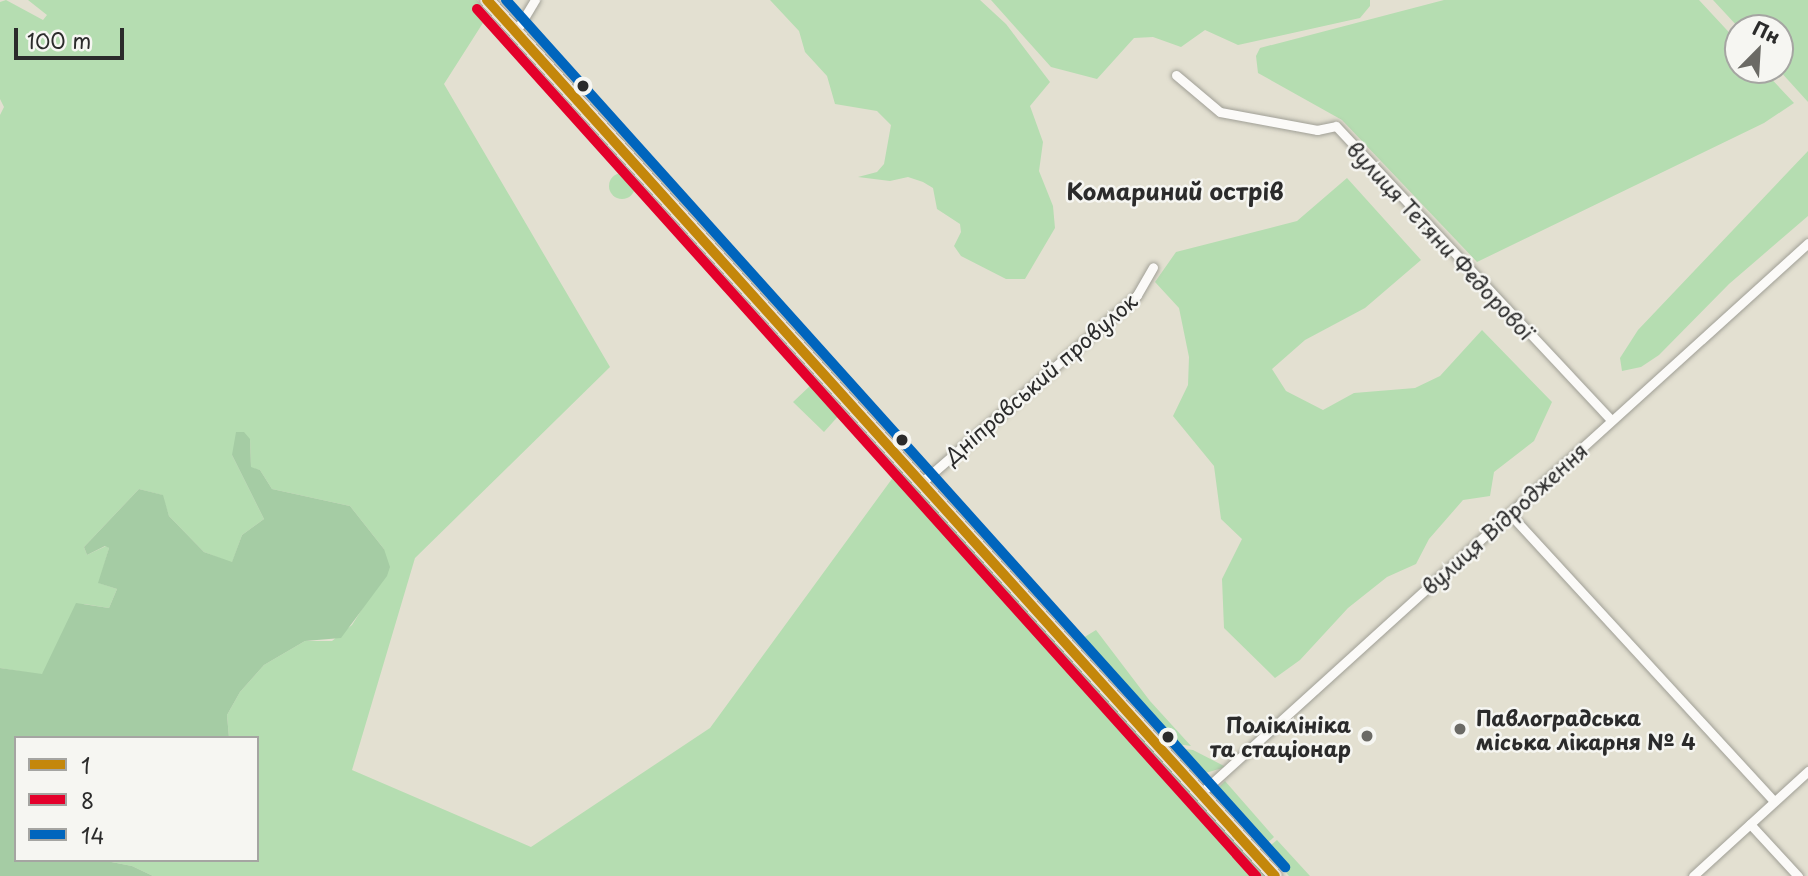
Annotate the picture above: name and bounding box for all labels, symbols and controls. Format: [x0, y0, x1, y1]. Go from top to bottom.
text: Пн [1748, 13, 1785, 50]
scale bar [18, 14, 128, 58]
north arrow [1724, 14, 1794, 84]
text: 100 m [27, 24, 91, 56]
unlabelled marker [576, 79, 590, 93]
street label: вулиця Тетяни Федорової [1342, 135, 1540, 345]
district label: Комариний острів [1066, 177, 1284, 205]
street label: Дніпровський провулок [939, 288, 1141, 468]
unlabelled marker [895, 433, 909, 447]
street label: вулиця Відродження [1416, 437, 1592, 599]
place label: Павлоградська міська лікарня № 4 [1476, 704, 1696, 754]
place label: Поліклініка та стаціонар [1210, 711, 1351, 761]
marker: Павлоградська міська лікарня № 4 [1450, 719, 1470, 739]
marker: Поліклініка та стаціонар [1357, 726, 1377, 746]
unlabelled marker [1161, 730, 1175, 744]
legend [14, 736, 259, 862]
text: 1 [81, 749, 90, 781]
text: 8 [81, 784, 94, 816]
text: 14 [81, 819, 104, 851]

